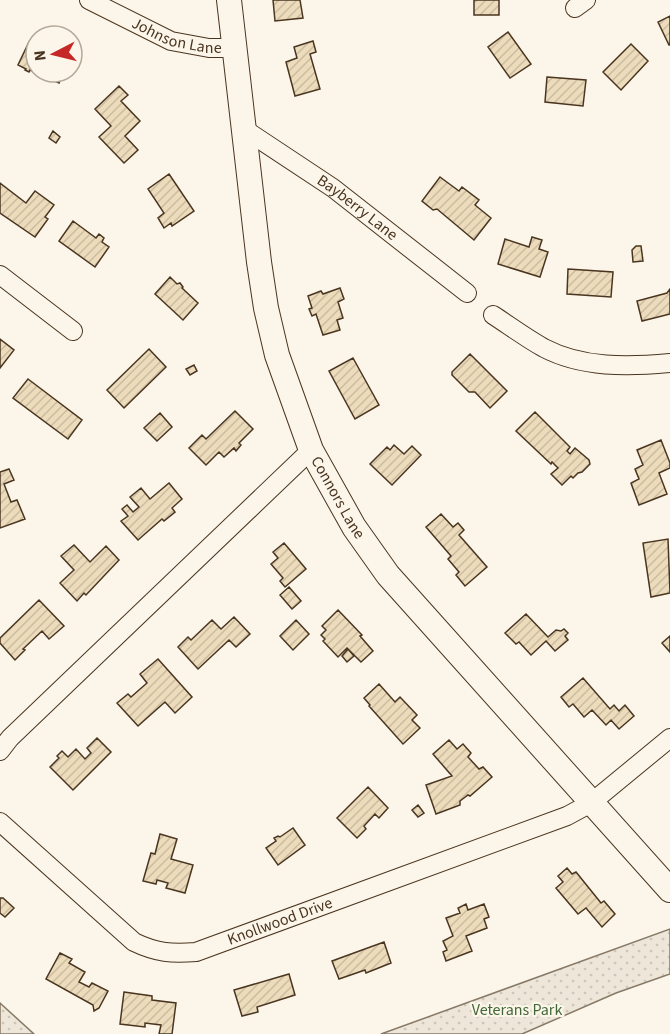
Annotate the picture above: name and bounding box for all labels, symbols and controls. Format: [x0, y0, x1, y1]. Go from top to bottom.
street label: Johnson Lane [128, 12, 222, 59]
north arrow [24, 24, 84, 84]
text: N [29, 49, 52, 62]
street label: Bayberry Lane [313, 169, 402, 246]
street label: Connors Lane [306, 452, 370, 544]
street label: Knollwood Drive [224, 892, 336, 951]
park label: Veterans Park [472, 999, 562, 1021]

